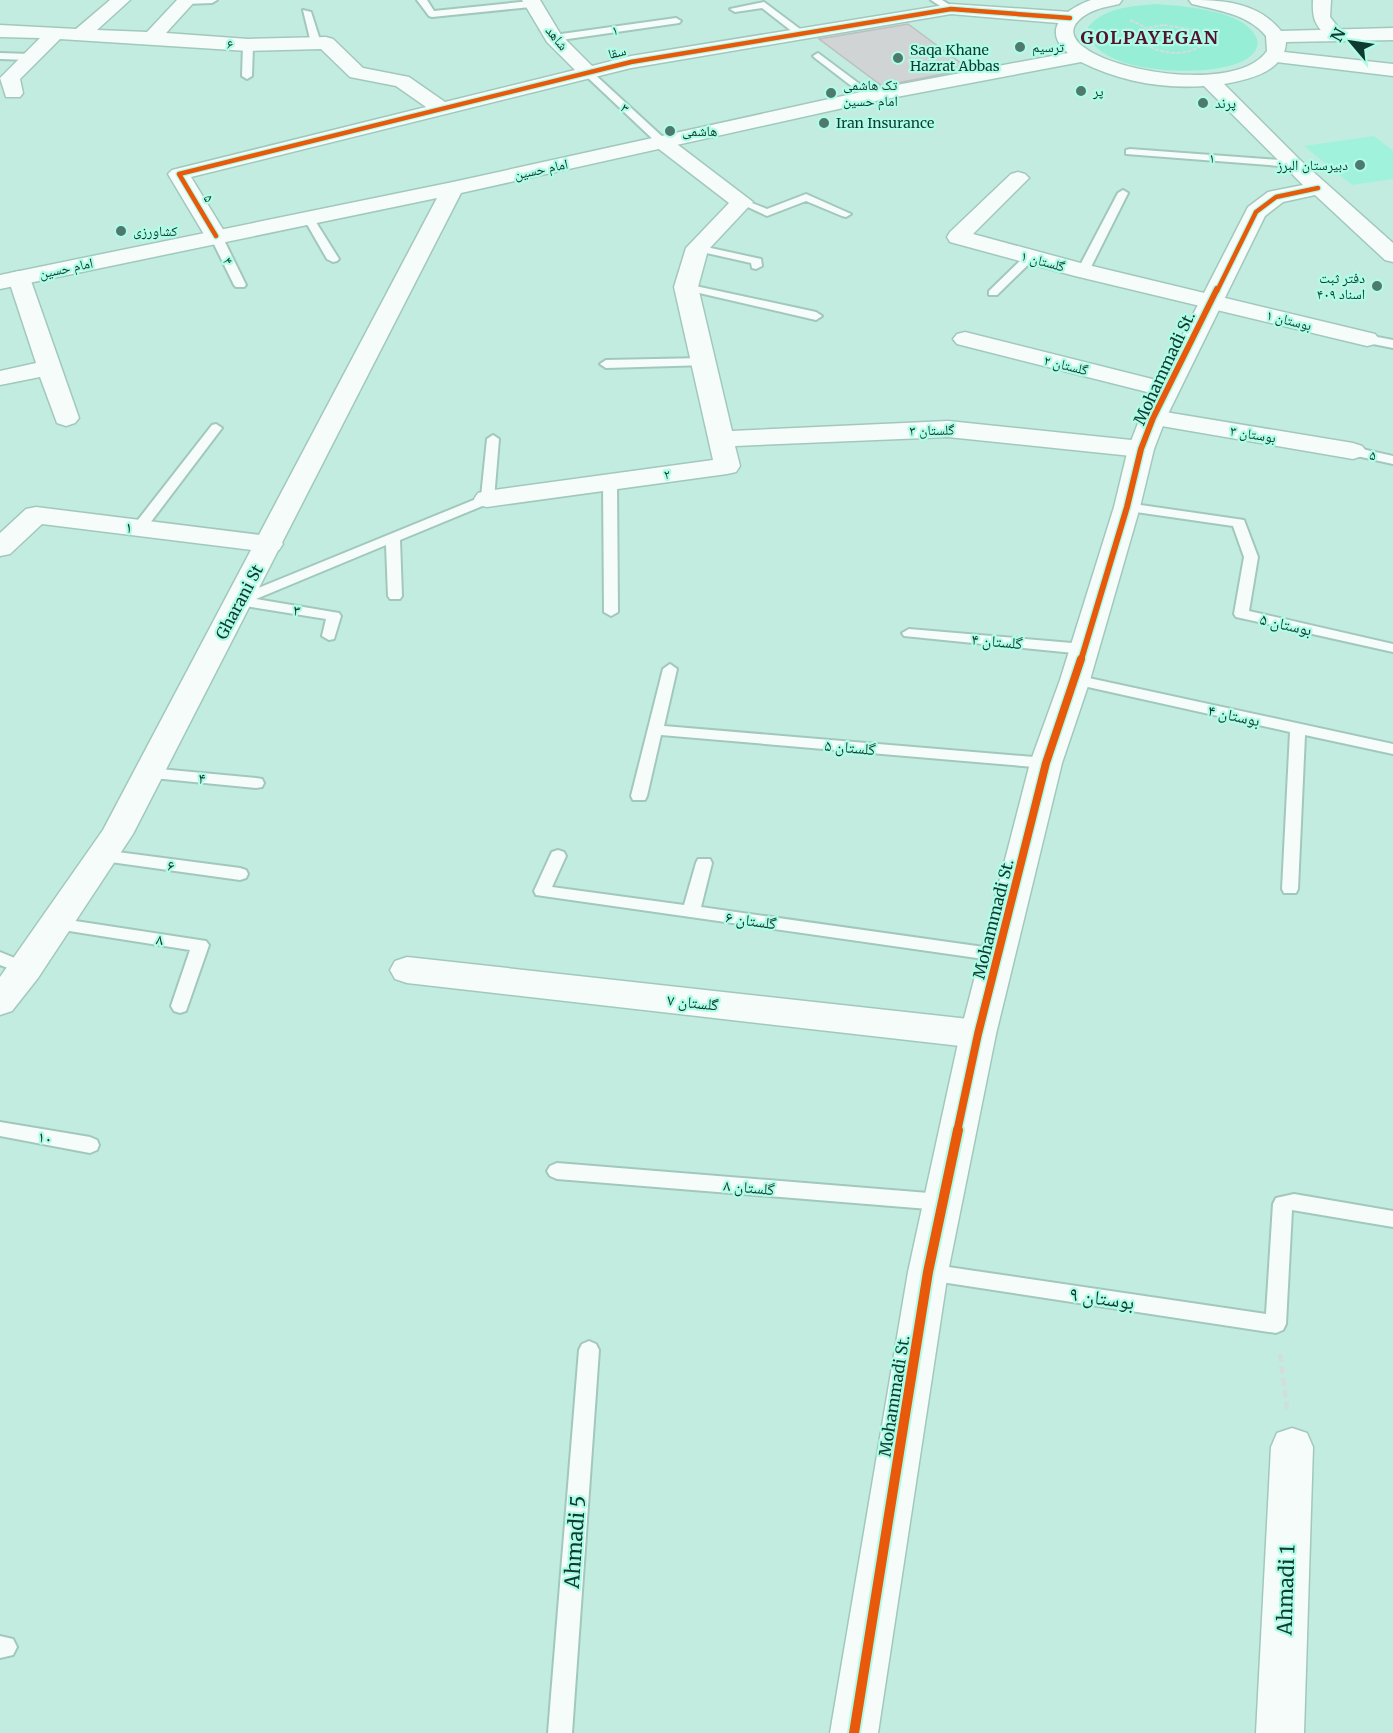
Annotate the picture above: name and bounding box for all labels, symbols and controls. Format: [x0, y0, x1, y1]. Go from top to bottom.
north arrow [1321, 12, 1381, 72]
street label: ۱ [611, 21, 619, 39]
street label: شاهد [542, 22, 572, 54]
text: N [1326, 24, 1350, 45]
district label: GOLPAYEGAN [1080, 26, 1220, 49]
street label: ۶ [226, 35, 234, 53]
place label: ترسیم [1032, 38, 1064, 57]
marker: ترسیم [1013, 40, 1027, 54]
street label: سقا [606, 41, 628, 63]
place label: Saqa Khane Hazrat Abbas [910, 41, 1000, 75]
marker: Saqa Khane Hazrat Abbas [891, 51, 905, 65]
place label: تک هاشمی امام حسین [843, 76, 898, 111]
place label: پر [1092, 82, 1104, 100]
marker: پر [1074, 84, 1088, 98]
marker: تک هاشمی امام حسین [824, 86, 838, 100]
place label: پرند [1215, 94, 1236, 112]
marker: پرند [1196, 96, 1210, 110]
street label: ۳ [617, 99, 633, 117]
place label: Iran Insurance [836, 114, 934, 132]
marker: Iran Insurance [817, 116, 831, 130]
place label: هاشمی [682, 122, 717, 140]
marker: هاشمی [663, 124, 677, 138]
street label: ۱ [1208, 149, 1216, 167]
street label: امام حسین [512, 154, 570, 184]
place label: دبیرستان البرز [1276, 156, 1348, 174]
marker: دبیرستان البرز [1353, 158, 1367, 172]
street label: ۵ [200, 191, 218, 205]
place label: کشاورزی [133, 222, 178, 240]
marker: کشاورزی [114, 224, 128, 238]
street label: گلستان ۱ [1019, 246, 1067, 276]
street label: امام حسین [37, 253, 95, 283]
street label: ۴ [219, 254, 237, 268]
place label: دفتر ثبت اسناد ۴۰۹ [1317, 269, 1365, 303]
marker: دفتر ثبت اسناد ۴۰۹ [1370, 279, 1384, 293]
street label: بوستان ۱ [1264, 306, 1314, 334]
street label: Mohammadi St. [1129, 308, 1199, 428]
street label: گلستان ۲ [1042, 351, 1090, 379]
street label: گلستان ۳ [909, 421, 955, 439]
street label: بوستان ۳ [1229, 422, 1277, 447]
street label: ۵ [1368, 446, 1378, 464]
street label: ۲ [663, 465, 671, 483]
street label: ۱ [124, 517, 134, 537]
street label: Gharani St [211, 561, 267, 643]
street label: ۳ [292, 600, 302, 620]
street label: بوستان ۵ [1258, 608, 1314, 641]
street label: گلستان ۴ [970, 629, 1024, 654]
street label: بوستان ۴ [1206, 700, 1262, 731]
street label: گلستان ۵ [823, 735, 877, 760]
street label: ۴ [197, 768, 207, 788]
street label: ۶ [166, 855, 176, 875]
street label: Mohammadi St. [968, 857, 1018, 981]
street label: گلستان ۶ [724, 907, 778, 935]
street label: ۸ [155, 929, 165, 949]
street label: گلستان ۷ [666, 989, 720, 1016]
street label: ۱۰ [36, 1126, 54, 1148]
street label: گلستان ۸ [722, 1175, 776, 1200]
street label: بوستان ۹ [1068, 1281, 1136, 1314]
street label: Mohammadi St. [875, 1334, 913, 1458]
street label: Ahmadi 5 [559, 1495, 590, 1590]
street label: Ahmadi 1 [1271, 1544, 1300, 1637]

